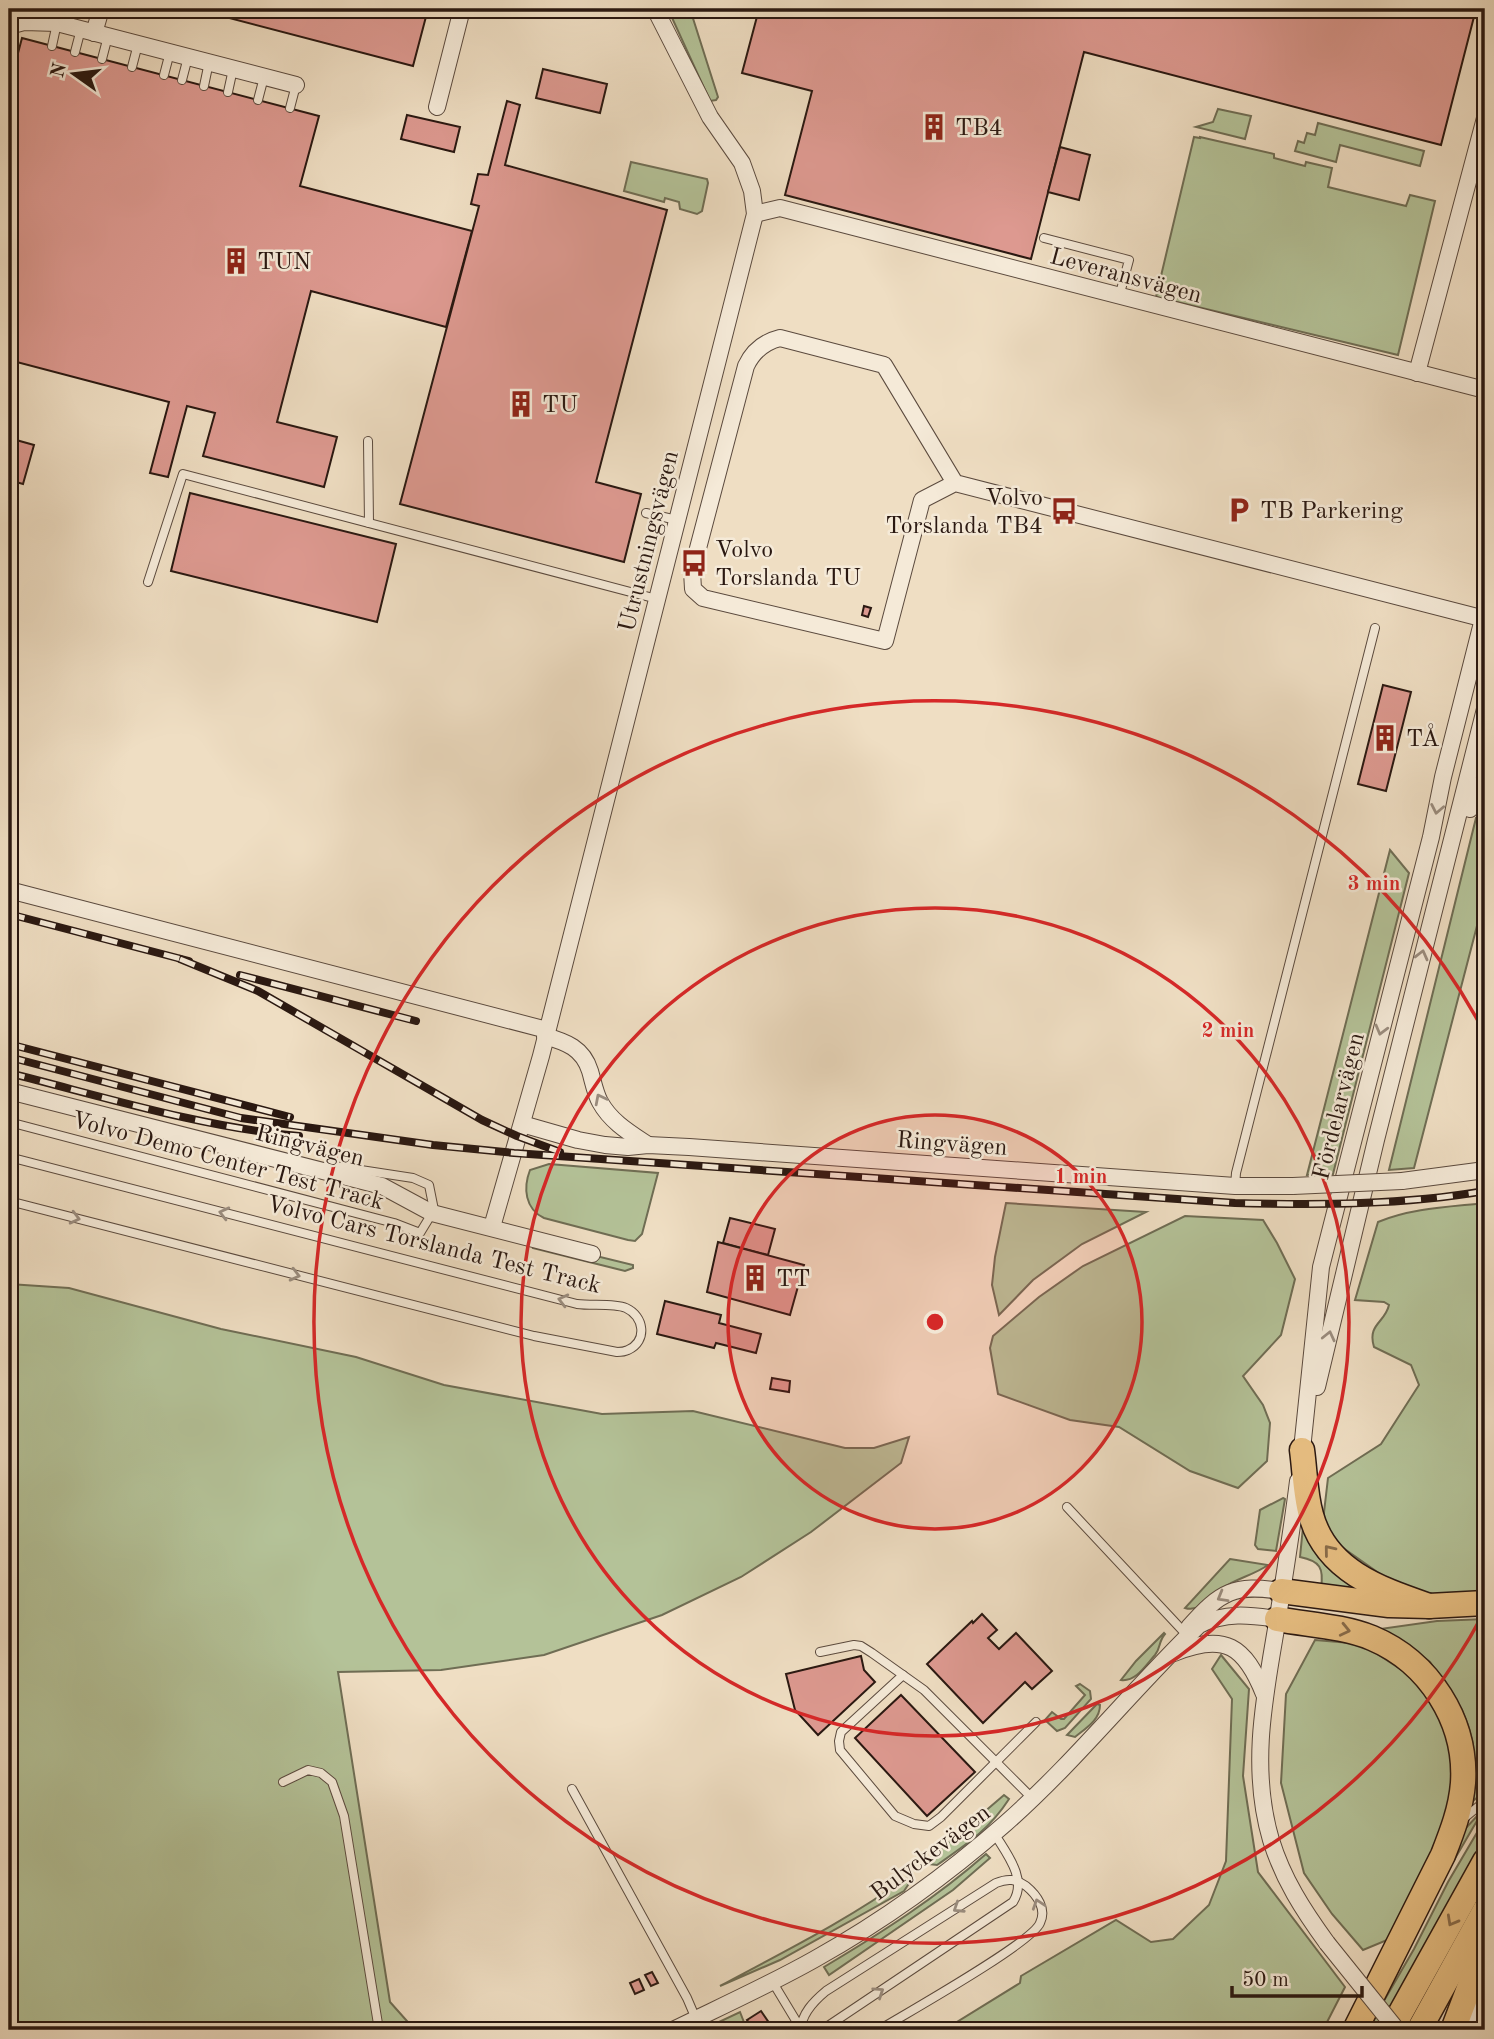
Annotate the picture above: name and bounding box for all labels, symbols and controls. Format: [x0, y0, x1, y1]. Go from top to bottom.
north arrow [38, 38, 108, 108]
text: N [49, 61, 71, 80]
building icon: TB4 [919, 112, 949, 142]
place label: TB4 [955, 117, 1003, 141]
street label: Leveransvägen [1047, 245, 1204, 309]
building icon: TUN [221, 246, 251, 276]
place label: TUN [257, 251, 311, 275]
building icon: TU [506, 389, 536, 419]
place label: TU [542, 394, 578, 418]
street label: Utrustningsvägen [616, 448, 684, 635]
place label: Volvo Torslanda TB4 [885, 487, 1043, 539]
parking icon: TB Parkering [1224, 495, 1254, 525]
bus stop icon: Volvo Torslanda TB4 [1049, 496, 1079, 526]
place label: TB Parkering [1260, 500, 1403, 524]
place label: Volvo Torslanda TU [715, 539, 861, 591]
bus stop icon: Volvo Torslanda TU [679, 548, 709, 578]
building icon: TÅ [1370, 723, 1400, 753]
place label: TÅ [1406, 723, 1440, 752]
one-way arrow [1430, 803, 1445, 815]
text: 3 min [1348, 874, 1400, 895]
one-way arrow [1414, 949, 1428, 961]
text: 2 min [1202, 1021, 1254, 1042]
one-way arrow [1375, 1023, 1389, 1035]
street label: Fördelarvägen [1310, 1030, 1370, 1183]
one-way arrow [595, 1094, 609, 1106]
street label: Volvo Demo Center Test Track [69, 1109, 386, 1215]
street label: Ringvägen [253, 1122, 366, 1172]
street label: Ringvägen [896, 1129, 1008, 1161]
text: 1 min [1055, 1167, 1107, 1188]
street label: Volvo Cars Torslanda Test Track [264, 1193, 603, 1299]
one-way arrow [218, 1207, 230, 1221]
one-way arrow [69, 1210, 81, 1224]
building icon: TT [740, 1263, 770, 1293]
one-way arrow [289, 1267, 301, 1281]
place label: TT [776, 1268, 810, 1292]
one-way arrow [557, 1294, 569, 1308]
centre of rings [923, 1310, 947, 1334]
one-way arrow [1321, 1330, 1335, 1342]
one-way arrow [1324, 1545, 1337, 1557]
one-way arrow [1216, 1589, 1229, 1602]
one-way arrow [1339, 1622, 1351, 1636]
street label: Bulyckevägen [867, 1801, 996, 1906]
one-way arrow [1032, 1898, 1046, 1911]
one-way arrow [953, 1900, 966, 1913]
one-way arrow [1447, 1913, 1460, 1926]
scale bar [1232, 1955, 1361, 1999]
text: 50 m [1242, 1970, 1289, 1991]
one-way arrow [871, 1987, 884, 2000]

